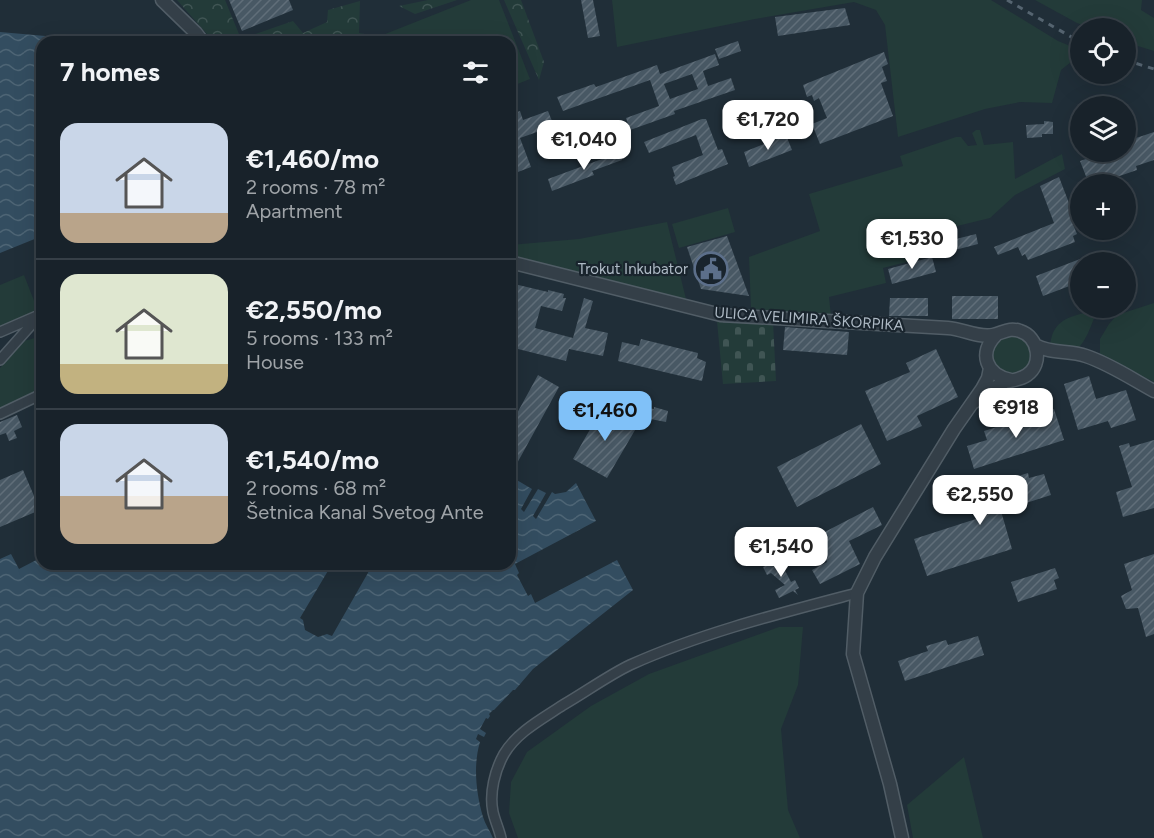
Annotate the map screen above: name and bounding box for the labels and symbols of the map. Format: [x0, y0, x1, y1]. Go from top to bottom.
pin: €1,720 [719, 100, 817, 151]
pin: €1,040 [535, 120, 633, 171]
pin: €1,530 [863, 219, 961, 270]
public building icon: Trokut Inkubator [693, 251, 729, 287]
place label: Trokut Inkubator [578, 260, 688, 278]
street label: ULICA VELIMIRA ŠKORPIKA [714, 303, 904, 335]
pin: €918 [980, 388, 1052, 439]
pin: €1,460 [556, 391, 654, 442]
pin: €2,550 [931, 475, 1029, 526]
pin: €1,540 [732, 527, 830, 578]

